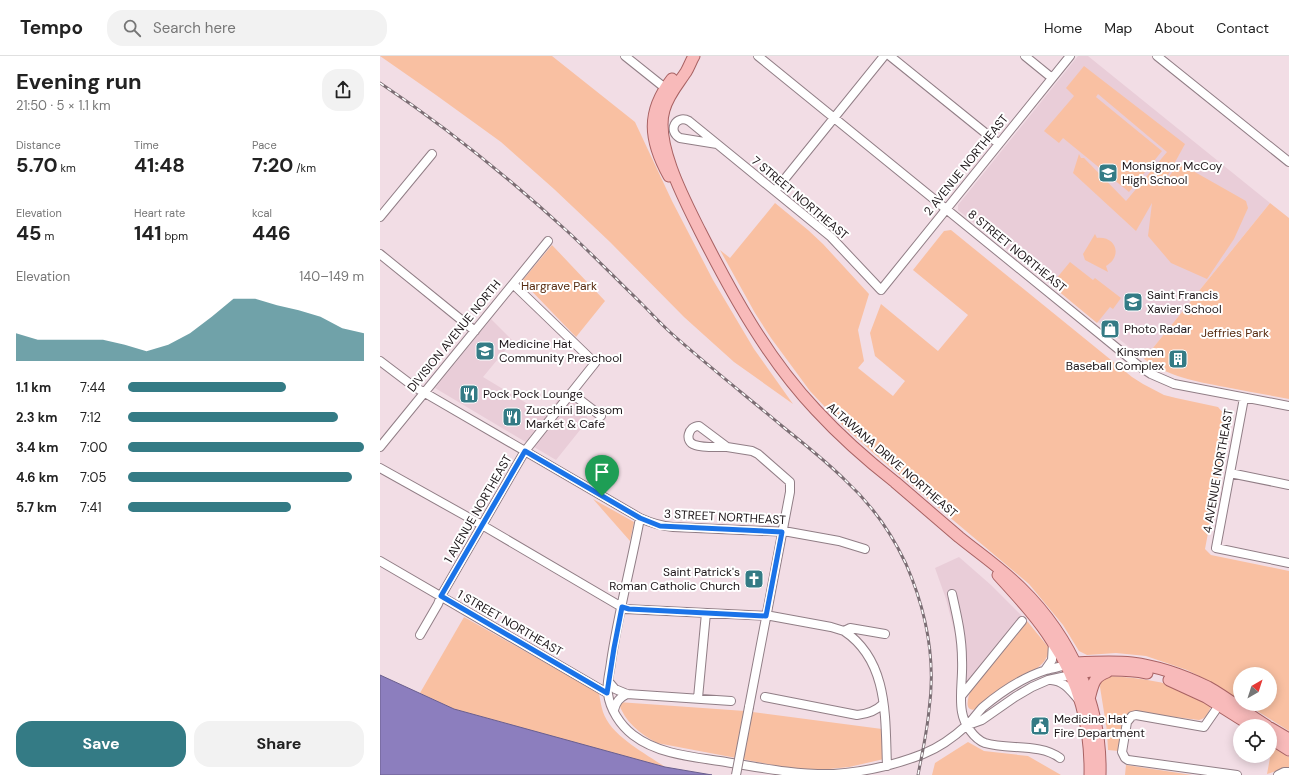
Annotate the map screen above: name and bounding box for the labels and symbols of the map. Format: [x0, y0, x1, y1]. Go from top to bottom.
street label: 2 AVENUE NORTHEAST [920, 111, 1012, 219]
street label: 7 STREET NORTHEAST [748, 153, 852, 243]
place label: Monsignor McCoy High School [1122, 158, 1223, 188]
school or university icon: Monsignor McCoy High School [1097, 162, 1119, 184]
street label: 8 STREET NORTHEAST [964, 206, 1070, 296]
street label: DIVISION AVENUE NORTH [404, 277, 504, 395]
park label: Hargrave Park [521, 278, 597, 294]
place label: Saint Francis Xavier School [1147, 287, 1222, 317]
school or university icon: Saint Francis Xavier School [1122, 291, 1144, 313]
shop icon: Photo Radar [1099, 318, 1121, 340]
place label: Photo Radar [1124, 321, 1192, 337]
park label: Jeffries Park [1201, 325, 1269, 341]
place label: Medicine Hat Community Preschool [499, 336, 622, 366]
school or university icon: Medicine Hat Community Preschool [474, 340, 496, 362]
place label: Kinsmen Baseball Complex [1066, 344, 1164, 374]
building icon: Kinsmen Baseball Complex [1167, 348, 1189, 370]
restaurant icon: Pock Pock Lounge [458, 383, 480, 405]
place label: Pock Pock Lounge [483, 386, 583, 402]
street label: ALTAWANA DRIVE NORTHEAST [823, 399, 961, 521]
place label: Zucchini Blossom Market & Cafe [526, 402, 623, 432]
restaurant icon: Zucchini Blossom Market & Cafe [501, 406, 523, 428]
street label: 4 AVENUE NORTHEAST [1199, 407, 1237, 534]
street label: 1 AVENUE NORTHEAST [440, 452, 516, 566]
pin [585, 455, 619, 496]
street label: 3 STREET NORTHEAST [664, 506, 787, 528]
place label: Saint Patrick's Roman Catholic Church [609, 564, 740, 594]
church icon: Saint Patrick's Roman Catholic Church [743, 568, 765, 590]
street label: 1 STREET NORTHEAST [455, 586, 566, 660]
north arrow [1233, 667, 1277, 711]
place label: Medicine Hat Fire Department [1054, 711, 1145, 741]
public building icon: Medicine Hat Fire Department [1029, 715, 1051, 737]

